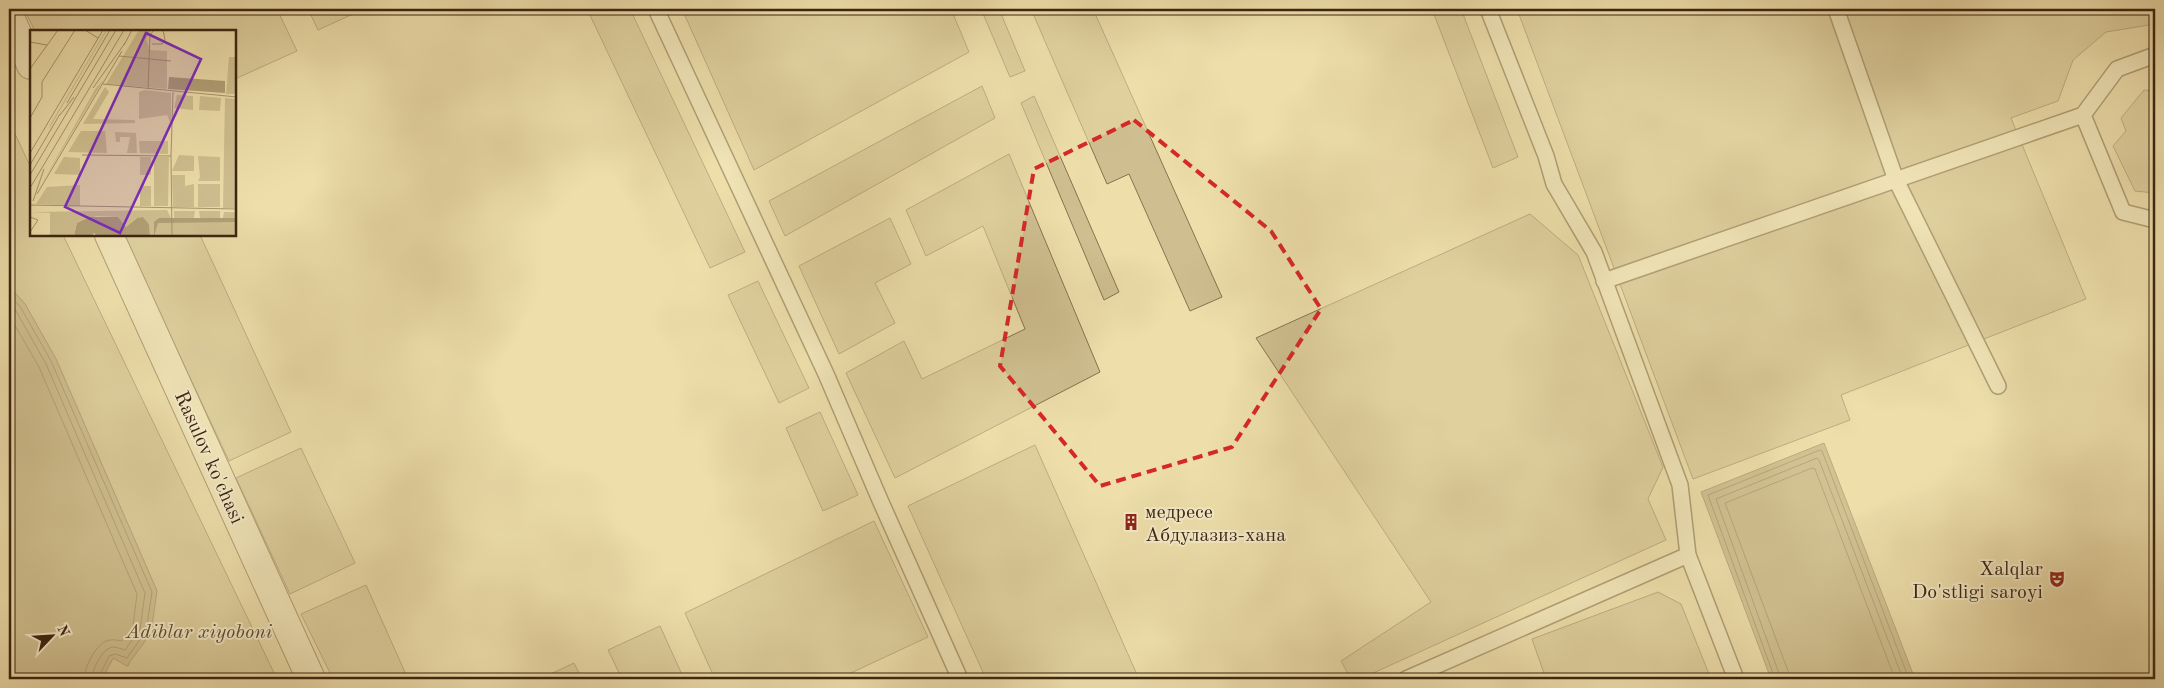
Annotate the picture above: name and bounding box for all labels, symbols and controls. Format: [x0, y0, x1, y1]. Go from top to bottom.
inset map [30, 30, 236, 236]
street label: Rasulov ko'chasi [170, 388, 246, 527]
place label: медресе Абдулазиз-хана [1145, 503, 1286, 546]
building icon: медресе Абдулазиз-хана [1121, 512, 1141, 532]
place label: Xalqlar Do'stligi saroyi [1912, 560, 2043, 603]
theatre icon: Xalqlar Do'stligi saroyi [2047, 569, 2067, 589]
north arrow [28, 610, 78, 660]
text: N [54, 623, 72, 639]
park label: Adiblar xiyoboni [125, 623, 273, 643]

